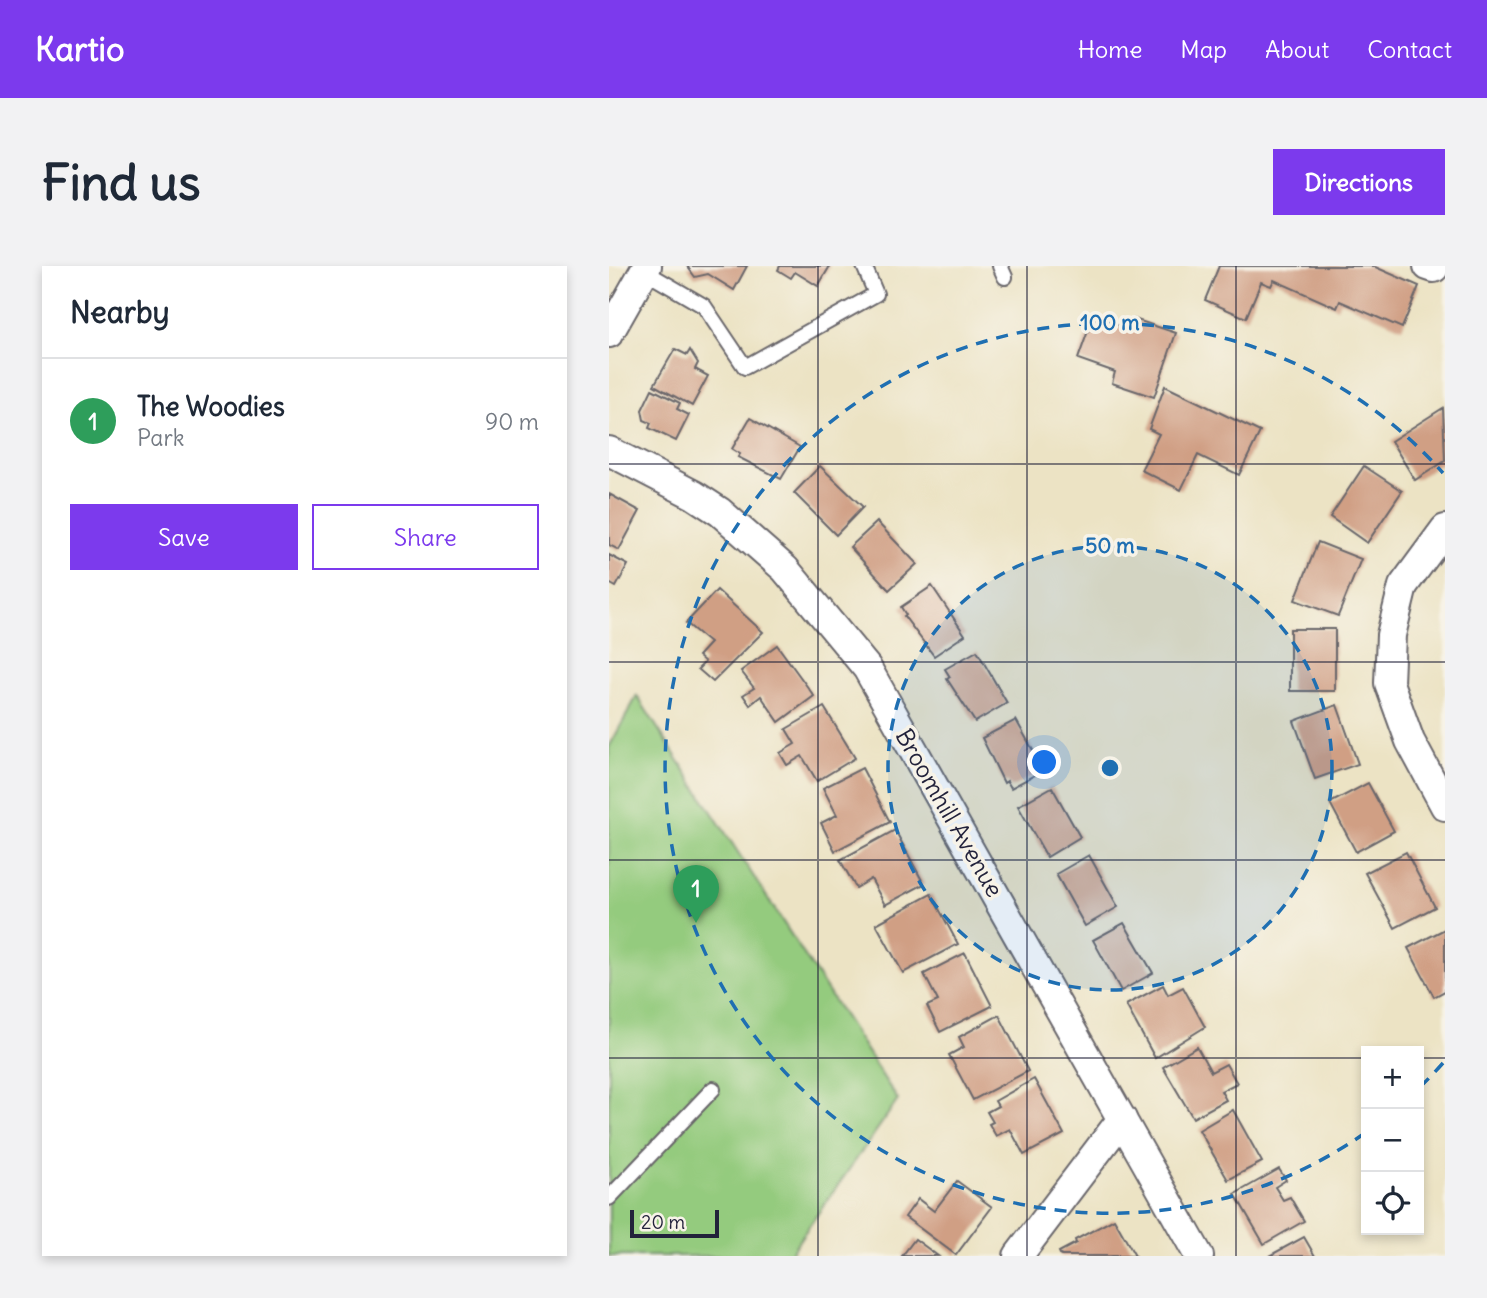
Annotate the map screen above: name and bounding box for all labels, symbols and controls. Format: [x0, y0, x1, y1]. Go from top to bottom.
text: Kartio [35, 28, 125, 70]
text: Home [1078, 34, 1142, 64]
text: Map [1180, 34, 1227, 64]
text: About [1265, 34, 1329, 64]
text: Contact [1367, 34, 1452, 64]
button: Directions [1273, 149, 1445, 215]
text: Find us [42, 152, 200, 213]
text: Nearby [70, 293, 170, 331]
text: 100 m [1080, 309, 1140, 336]
text: The Woodies [137, 390, 285, 423]
text: 1 [88, 407, 98, 436]
text: 90 m [485, 407, 539, 436]
text: Park [137, 423, 185, 452]
button: Save [70, 504, 298, 570]
button: Share [312, 504, 539, 570]
text: 50 m [1085, 532, 1135, 559]
street label: Broomhill Avenue [890, 723, 1010, 902]
your location [1027, 745, 1061, 779]
centre of rings [1098, 756, 1122, 780]
pin: 1 [673, 865, 719, 923]
map controls [1361, 1046, 1424, 1235]
button: + [1361, 1046, 1424, 1109]
button: − [1361, 1109, 1424, 1172]
button: locate [1361, 1172, 1424, 1235]
scale bar [630, 1207, 719, 1239]
text: 20 m [641, 1210, 685, 1234]

